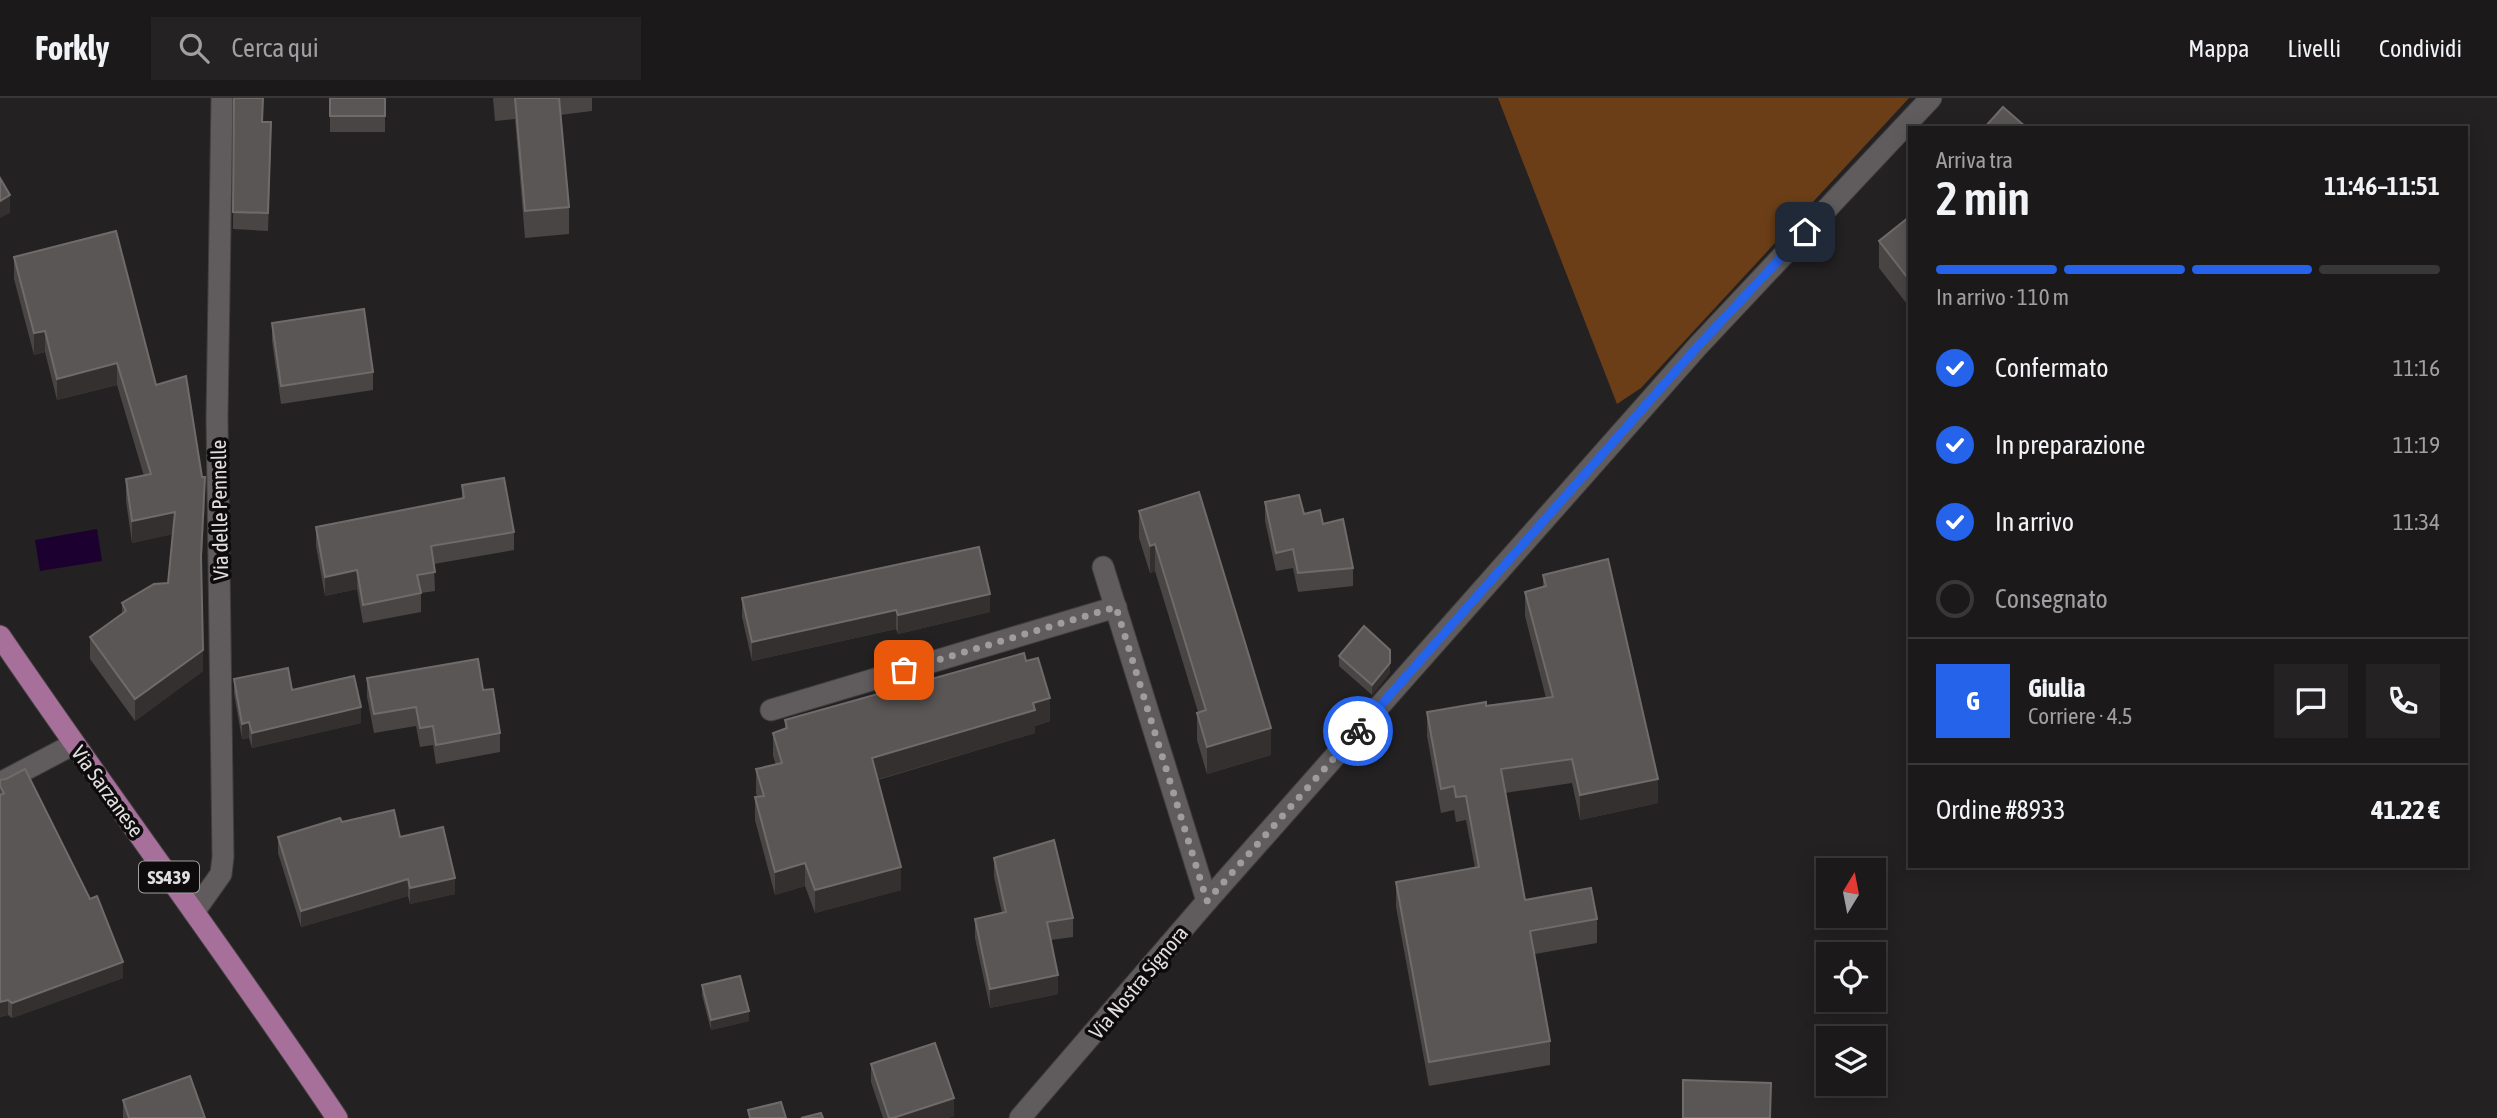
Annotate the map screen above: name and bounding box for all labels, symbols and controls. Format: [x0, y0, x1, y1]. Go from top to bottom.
search box [151, 17, 641, 80]
text: Forkly [35, 29, 109, 67]
icon: search [175, 29, 213, 67]
text: Cerca qui [231, 33, 319, 63]
text: Mappa [2188, 35, 2249, 62]
text: Livelli [2287, 35, 2341, 62]
text: Condividi [2379, 35, 2462, 62]
text: Arriva tra [1936, 147, 2013, 173]
text: 11:46–11:51 [2324, 171, 2440, 201]
text: 2 min [1936, 172, 2030, 225]
pin [1775, 202, 1835, 262]
icon: home [1786, 213, 1824, 251]
text: In arrivo · 110 m [1936, 284, 2069, 310]
icon: check [1936, 349, 1974, 387]
text: Confermato [1995, 353, 2108, 383]
text: 11:16 [2393, 355, 2440, 381]
icon: check [1936, 426, 1974, 464]
text: In preparazione [1995, 430, 2145, 460]
text: 11:19 [2393, 432, 2440, 458]
street label: Via delle Pennelle [206, 440, 232, 580]
icon: check [1936, 503, 1974, 541]
text: In arrivo [1995, 507, 2074, 537]
text: 11:34 [2393, 509, 2440, 535]
text: Consegnato [1995, 584, 2108, 614]
pin [874, 640, 934, 700]
icon: bag [885, 651, 923, 689]
button: chat [2274, 664, 2348, 738]
button: phone [2366, 664, 2440, 738]
text: Giulia [2028, 673, 2085, 703]
text: G [1966, 686, 1980, 716]
courier [1323, 696, 1393, 766]
text: Corriere · 4.5 [2028, 703, 2133, 729]
icon: bike [1339, 712, 1377, 750]
street label: Via Sarzanese [67, 741, 149, 841]
text: Ordine #8933 [1936, 795, 2065, 825]
text: 41.22 € [2371, 795, 2440, 825]
north arrow [1816, 858, 1886, 928]
map controls [1816, 858, 1886, 1096]
road number: SS439 [139, 862, 199, 892]
street label: Via Nostra Signora [1084, 921, 1192, 1043]
button: locate [1816, 942, 1886, 1012]
button: layers [1816, 1026, 1886, 1096]

